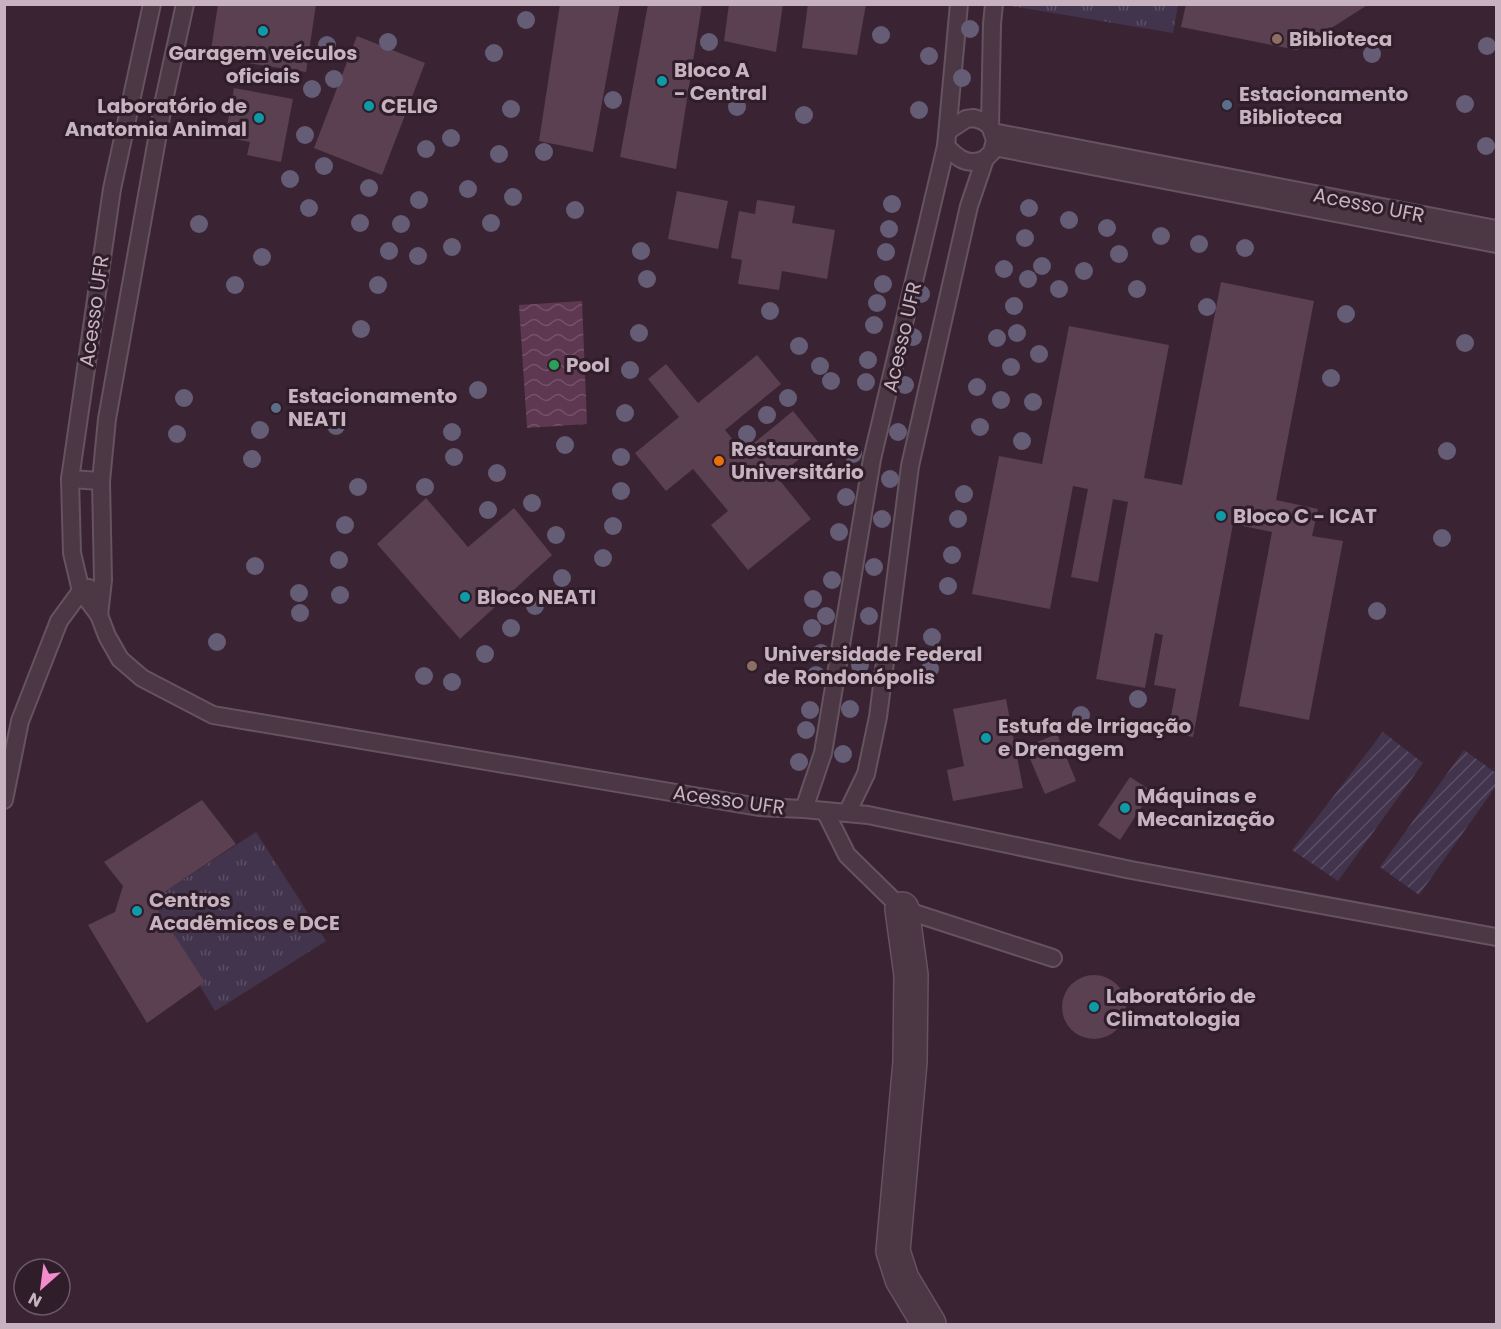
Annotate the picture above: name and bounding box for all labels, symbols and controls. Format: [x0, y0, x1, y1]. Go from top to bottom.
marker: Garagem veículos oficiais [256, 24, 270, 38]
place label: Biblioteca [1289, 25, 1392, 53]
marker: Biblioteca [1270, 32, 1284, 46]
place label: Garagem veículos oficiais [169, 39, 357, 90]
place label: Bloco A - Central [674, 56, 767, 107]
marker: Bloco A - Central [655, 74, 669, 88]
place label: Estacionamento Biblioteca [1239, 80, 1409, 131]
place label: Laboratório de Anatomia Animal [65, 92, 247, 143]
place label: CELIG [381, 92, 438, 120]
marker: Estacionamento Biblioteca [1220, 98, 1234, 112]
marker: CELIG [362, 99, 376, 113]
marker: Laboratório de Anatomia Animal [252, 111, 266, 125]
street label: Acesso UFR [1311, 180, 1427, 230]
street label: Acesso UFR [72, 253, 116, 369]
street label: Acesso UFR [876, 279, 928, 395]
place label: Pool [566, 351, 610, 379]
marker: Pool [547, 358, 561, 372]
place label: Estacionamento NEATI [288, 382, 458, 433]
marker: Estacionamento NEATI [269, 401, 283, 415]
place label: Restaurante Universitário [731, 435, 864, 486]
marker: Restaurante Universitário [712, 454, 726, 468]
place label: Bloco C - ICAT [1233, 502, 1377, 530]
marker: Bloco C - ICAT [1214, 509, 1228, 523]
place label: Bloco NEATI [477, 583, 596, 611]
marker: Bloco NEATI [458, 590, 472, 604]
place label: Universidade Federal de Rondonópolis [764, 640, 982, 691]
marker: Universidade Federal de Rondonópolis [745, 659, 759, 673]
place label: Estufa de Irrigação e Drenagem [998, 712, 1191, 763]
marker: Estufa de Irrigação e Drenagem [979, 731, 993, 745]
street label: Acesso UFR [671, 778, 787, 822]
place label: Máquinas e Mecanização [1137, 782, 1275, 833]
marker: Máquinas e Mecanização [1118, 801, 1132, 815]
place label: Centros Acadêmicos e DCE [149, 886, 340, 937]
marker: Centros Acadêmicos e DCE [130, 904, 144, 918]
place label: Laboratório de Climatologia [1106, 982, 1256, 1033]
marker: Laboratório de Climatologia [1087, 1000, 1101, 1014]
north arrow [12, 1257, 72, 1317]
text: N [24, 1287, 46, 1313]

